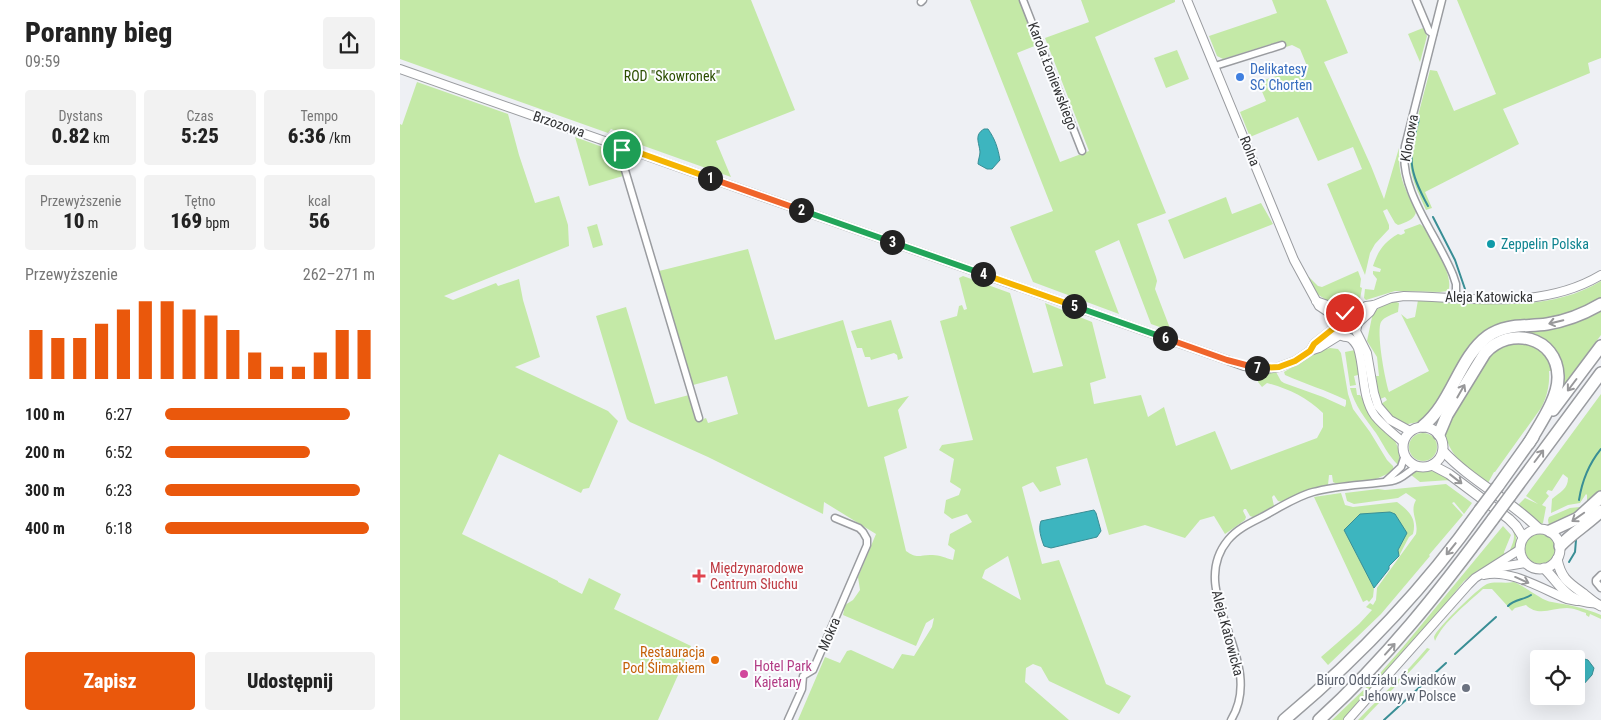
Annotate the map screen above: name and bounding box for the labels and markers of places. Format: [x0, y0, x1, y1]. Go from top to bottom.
place label: Delikatesy SC Chorten [1250, 61, 1312, 93]
marker: Delikatesy SC Chorten [1234, 71, 1246, 83]
pin [601, 129, 643, 171]
pin: 1 [698, 166, 722, 190]
pin: 2 [788, 198, 814, 222]
pin: 3 [880, 230, 904, 254]
place label: Zeppelin Polska [1501, 236, 1589, 252]
marker: Zeppelin Polska [1485, 238, 1497, 250]
pin: 4 [970, 262, 996, 286]
pin [1324, 292, 1366, 334]
pin: 5 [1062, 294, 1086, 318]
pin: 6 [1152, 326, 1178, 350]
pin: 7 [1244, 356, 1270, 380]
place label: Międzynarodowe Centrum Słuchu [710, 560, 804, 592]
marker: Międzynarodowe Centrum Słuchu [692, 569, 706, 583]
place label: Restauracja Pod Ślimakiem [623, 644, 705, 676]
marker: Restauracja Pod Ślimakiem [709, 654, 721, 666]
place label: Hotel Park Kajetany [754, 658, 812, 690]
marker: Hotel Park Kajetany [738, 668, 750, 680]
place label: Biuro Oddziału Świadków Jehowy w Polsce [1316, 671, 1456, 704]
marker: Biuro Oddziału Świadków Jehowy w Polsce [1460, 682, 1472, 694]

